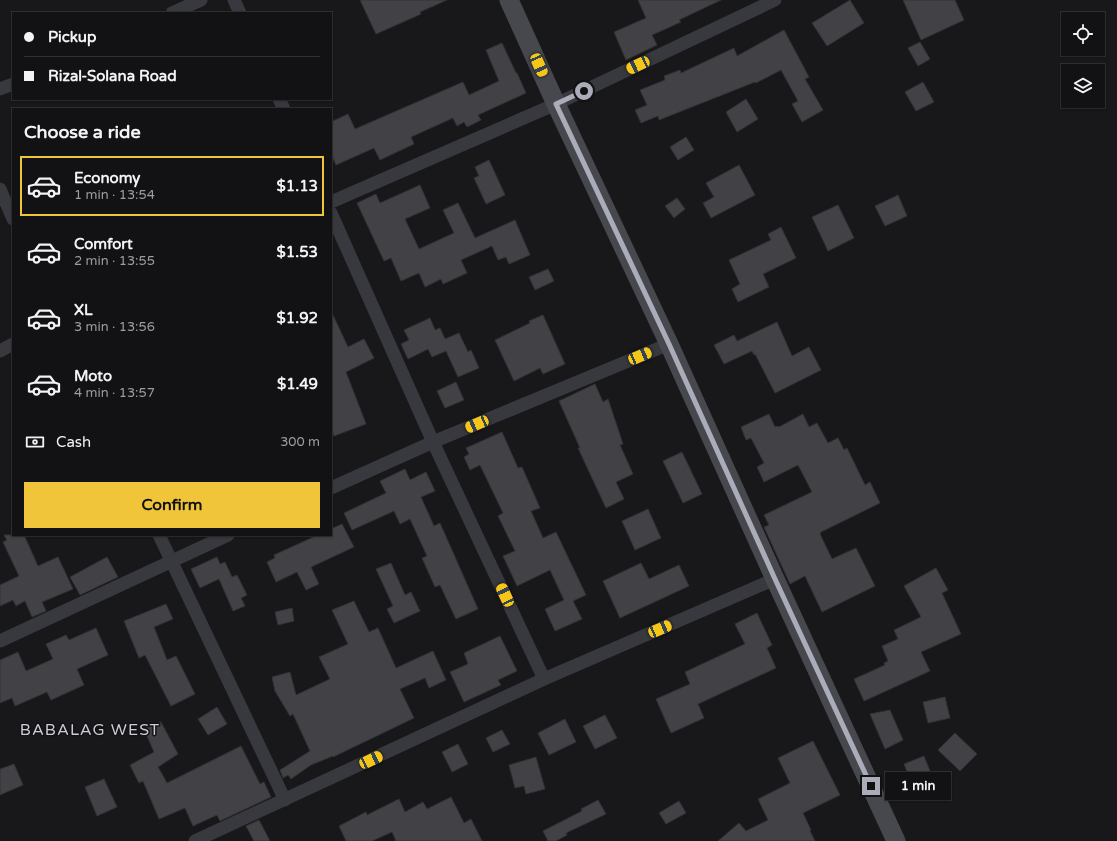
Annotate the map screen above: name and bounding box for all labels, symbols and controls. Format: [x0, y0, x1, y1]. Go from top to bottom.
map controls [1061, 12, 1105, 108]
button: locate [1061, 12, 1105, 56]
text: Pickup [48, 28, 96, 46]
car [529, 52, 549, 78]
car [625, 54, 651, 76]
button: layers [1061, 64, 1105, 108]
text: Rizal-Solana Road [48, 67, 177, 85]
route start [575, 82, 593, 100]
text: Choose a ride [24, 121, 141, 143]
icon: car [26, 168, 62, 204]
text: Economy [74, 169, 140, 187]
text: $1.13 [277, 177, 318, 195]
text: 1 min · 13:54 [74, 187, 155, 203]
icon: car [26, 234, 62, 270]
text: Comfort [74, 235, 133, 253]
text: $1.53 [277, 243, 318, 261]
text: 2 min · 13:55 [74, 253, 155, 269]
icon: car [26, 300, 62, 336]
text: XL [74, 301, 93, 319]
text: $1.92 [277, 309, 318, 327]
text: 3 min · 13:56 [74, 319, 155, 335]
car [627, 346, 653, 366]
icon: car [26, 366, 62, 402]
text: Moto [74, 367, 112, 385]
text: $1.49 [277, 375, 318, 393]
text: 4 min · 13:57 [74, 385, 155, 401]
car [464, 414, 490, 434]
icon: cash [24, 431, 46, 453]
text: Cash [56, 433, 91, 451]
text: 300 m [280, 434, 320, 450]
button: Confirm [24, 482, 320, 528]
car [494, 582, 516, 608]
car [647, 619, 673, 639]
district label: BABALAG WEST [20, 720, 160, 740]
car [358, 749, 384, 771]
callout: 1 min [885, 772, 951, 800]
route end [862, 777, 880, 795]
text: 1 min [901, 778, 935, 794]

